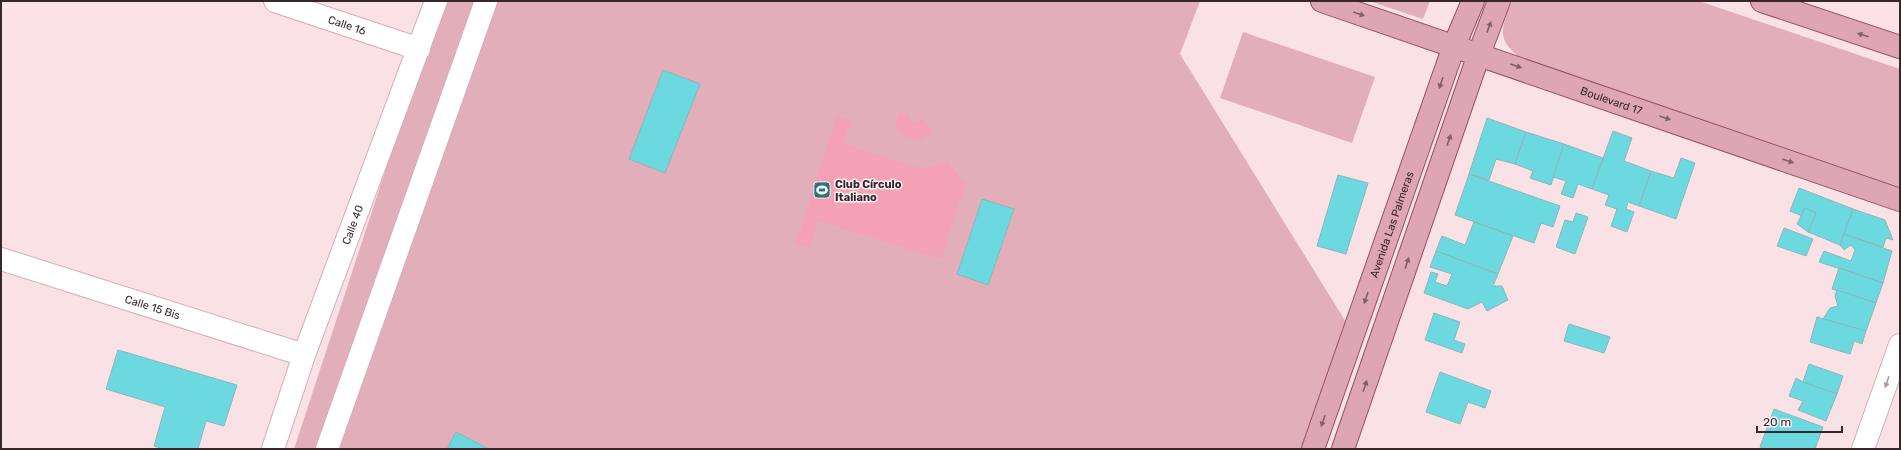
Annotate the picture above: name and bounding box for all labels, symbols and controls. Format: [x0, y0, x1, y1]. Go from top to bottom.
one-way arrow [1354, 11, 1366, 17]
street label: Calle 16 [326, 13, 368, 38]
one-way arrow [1486, 21, 1492, 33]
one-way arrow [1857, 32, 1869, 38]
one-way arrow [1510, 64, 1522, 70]
one-way arrow [1438, 78, 1444, 90]
street label: Boulevard 17 [1579, 84, 1644, 118]
one-way arrow [1659, 116, 1671, 122]
one-way arrow [1446, 133, 1452, 145]
one-way arrow [1782, 158, 1794, 164]
street label: Avenida Las Palmeras [1367, 169, 1417, 279]
place label: Club Círculo Italiano [835, 178, 902, 204]
sports icon: Club Círculo Italiano [812, 180, 832, 200]
street label: Calle 40 [340, 203, 366, 247]
one-way arrow [1404, 256, 1410, 268]
street label: Calle 15 Bis [123, 293, 182, 322]
one-way arrow [1362, 293, 1368, 305]
one-way arrow [1884, 376, 1890, 388]
one-way arrow [1362, 379, 1368, 391]
scale bar [1757, 408, 1842, 434]
one-way arrow [1319, 415, 1325, 427]
text: 20 m [1763, 415, 1791, 429]

